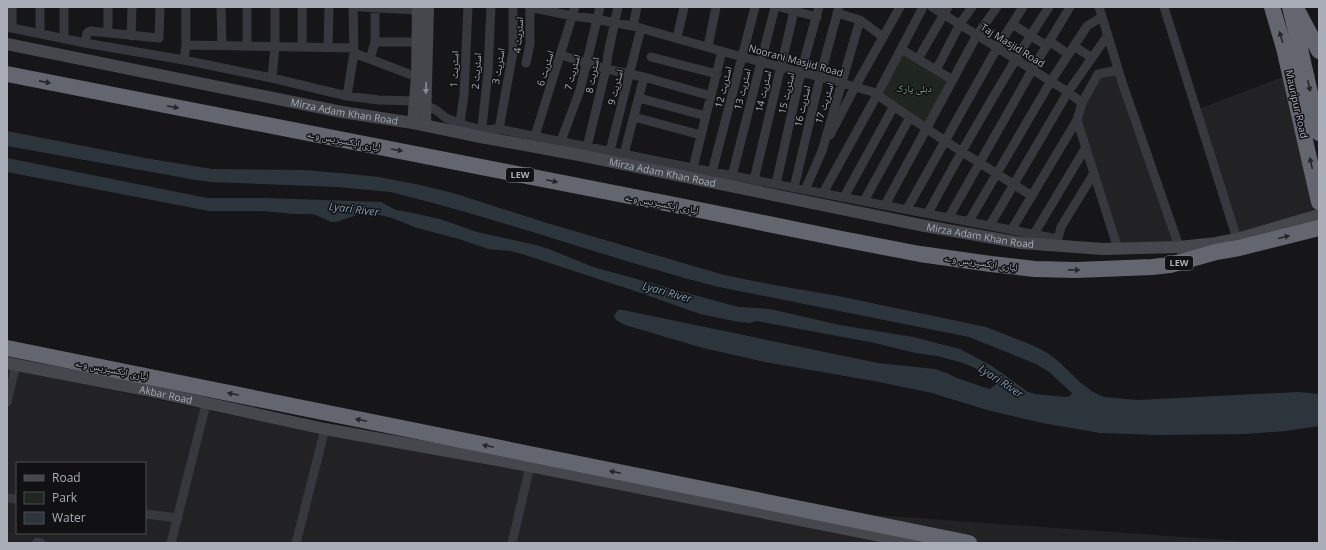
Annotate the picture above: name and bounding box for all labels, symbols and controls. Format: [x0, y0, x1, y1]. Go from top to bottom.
street label: اسٹریٹ 4 [510, 16, 526, 54]
street label: Taj Masjid Road [978, 20, 1048, 70]
one-way arrow [1278, 31, 1284, 43]
street label: Noorani Masjid Road [747, 41, 845, 79]
street label: اسٹریٹ 3 [488, 47, 508, 85]
street label: اسٹریٹ 6 [533, 48, 557, 88]
street label: اسٹریٹ 1 [446, 51, 462, 87]
street label: اسٹریٹ 2 [468, 52, 484, 90]
street label: اسٹریٹ 7 [561, 53, 583, 91]
street label: اسٹریٹ 8 [582, 56, 602, 94]
street label: اسٹریٹ 12 [711, 65, 735, 109]
street label: اسٹریٹ 13 [730, 67, 754, 111]
street label: اسٹریٹ 9 [604, 68, 626, 106]
street label: Mauripur Road [1282, 68, 1312, 140]
street label: اسٹریٹ 14 [751, 69, 775, 113]
street label: اسٹریٹ 15 [774, 71, 798, 115]
one-way arrow [39, 79, 51, 85]
one-way arrow [1306, 80, 1312, 92]
street label: اسٹریٹ 17 [811, 81, 837, 125]
park label: دہلی پارک [896, 81, 932, 95]
one-way arrow [423, 82, 429, 95]
street label: اسٹریٹ 16 [790, 84, 814, 128]
street label: Mirza Adam Khan Road [289, 95, 399, 128]
one-way arrow [167, 104, 179, 110]
street label: لیاری ایکسپریس وے [306, 126, 382, 154]
one-way arrow [391, 147, 403, 153]
street label: Mirza Adam Khan Road [608, 154, 717, 190]
one-way arrow [1307, 157, 1313, 170]
road number: LEW [506, 168, 534, 182]
one-way arrow [545, 178, 558, 184]
street label: لیاری ایکسپریس وے [624, 189, 700, 217]
water label: Lyari River [328, 198, 381, 219]
street label: Mirza Adam Khan Road [925, 219, 1034, 251]
one-way arrow [1278, 234, 1290, 240]
street label: لیاری ایکسپریس وے [943, 250, 1019, 274]
road number: LEW [1165, 256, 1193, 270]
one-way arrow [1068, 267, 1081, 273]
water label: Lyari River [641, 277, 694, 306]
street label: لیاری ایکسپریس وے [74, 355, 150, 383]
water label: Lyari River [976, 361, 1027, 401]
street label: Akbar Road [138, 382, 194, 407]
one-way arrow [227, 390, 239, 396]
one-way arrow [355, 416, 367, 422]
one-way arrow [482, 442, 494, 448]
legend [16, 462, 146, 534]
one-way arrow [609, 468, 622, 474]
text: Road [52, 469, 81, 486]
text: Park [52, 489, 78, 506]
text: Water [52, 509, 86, 526]

